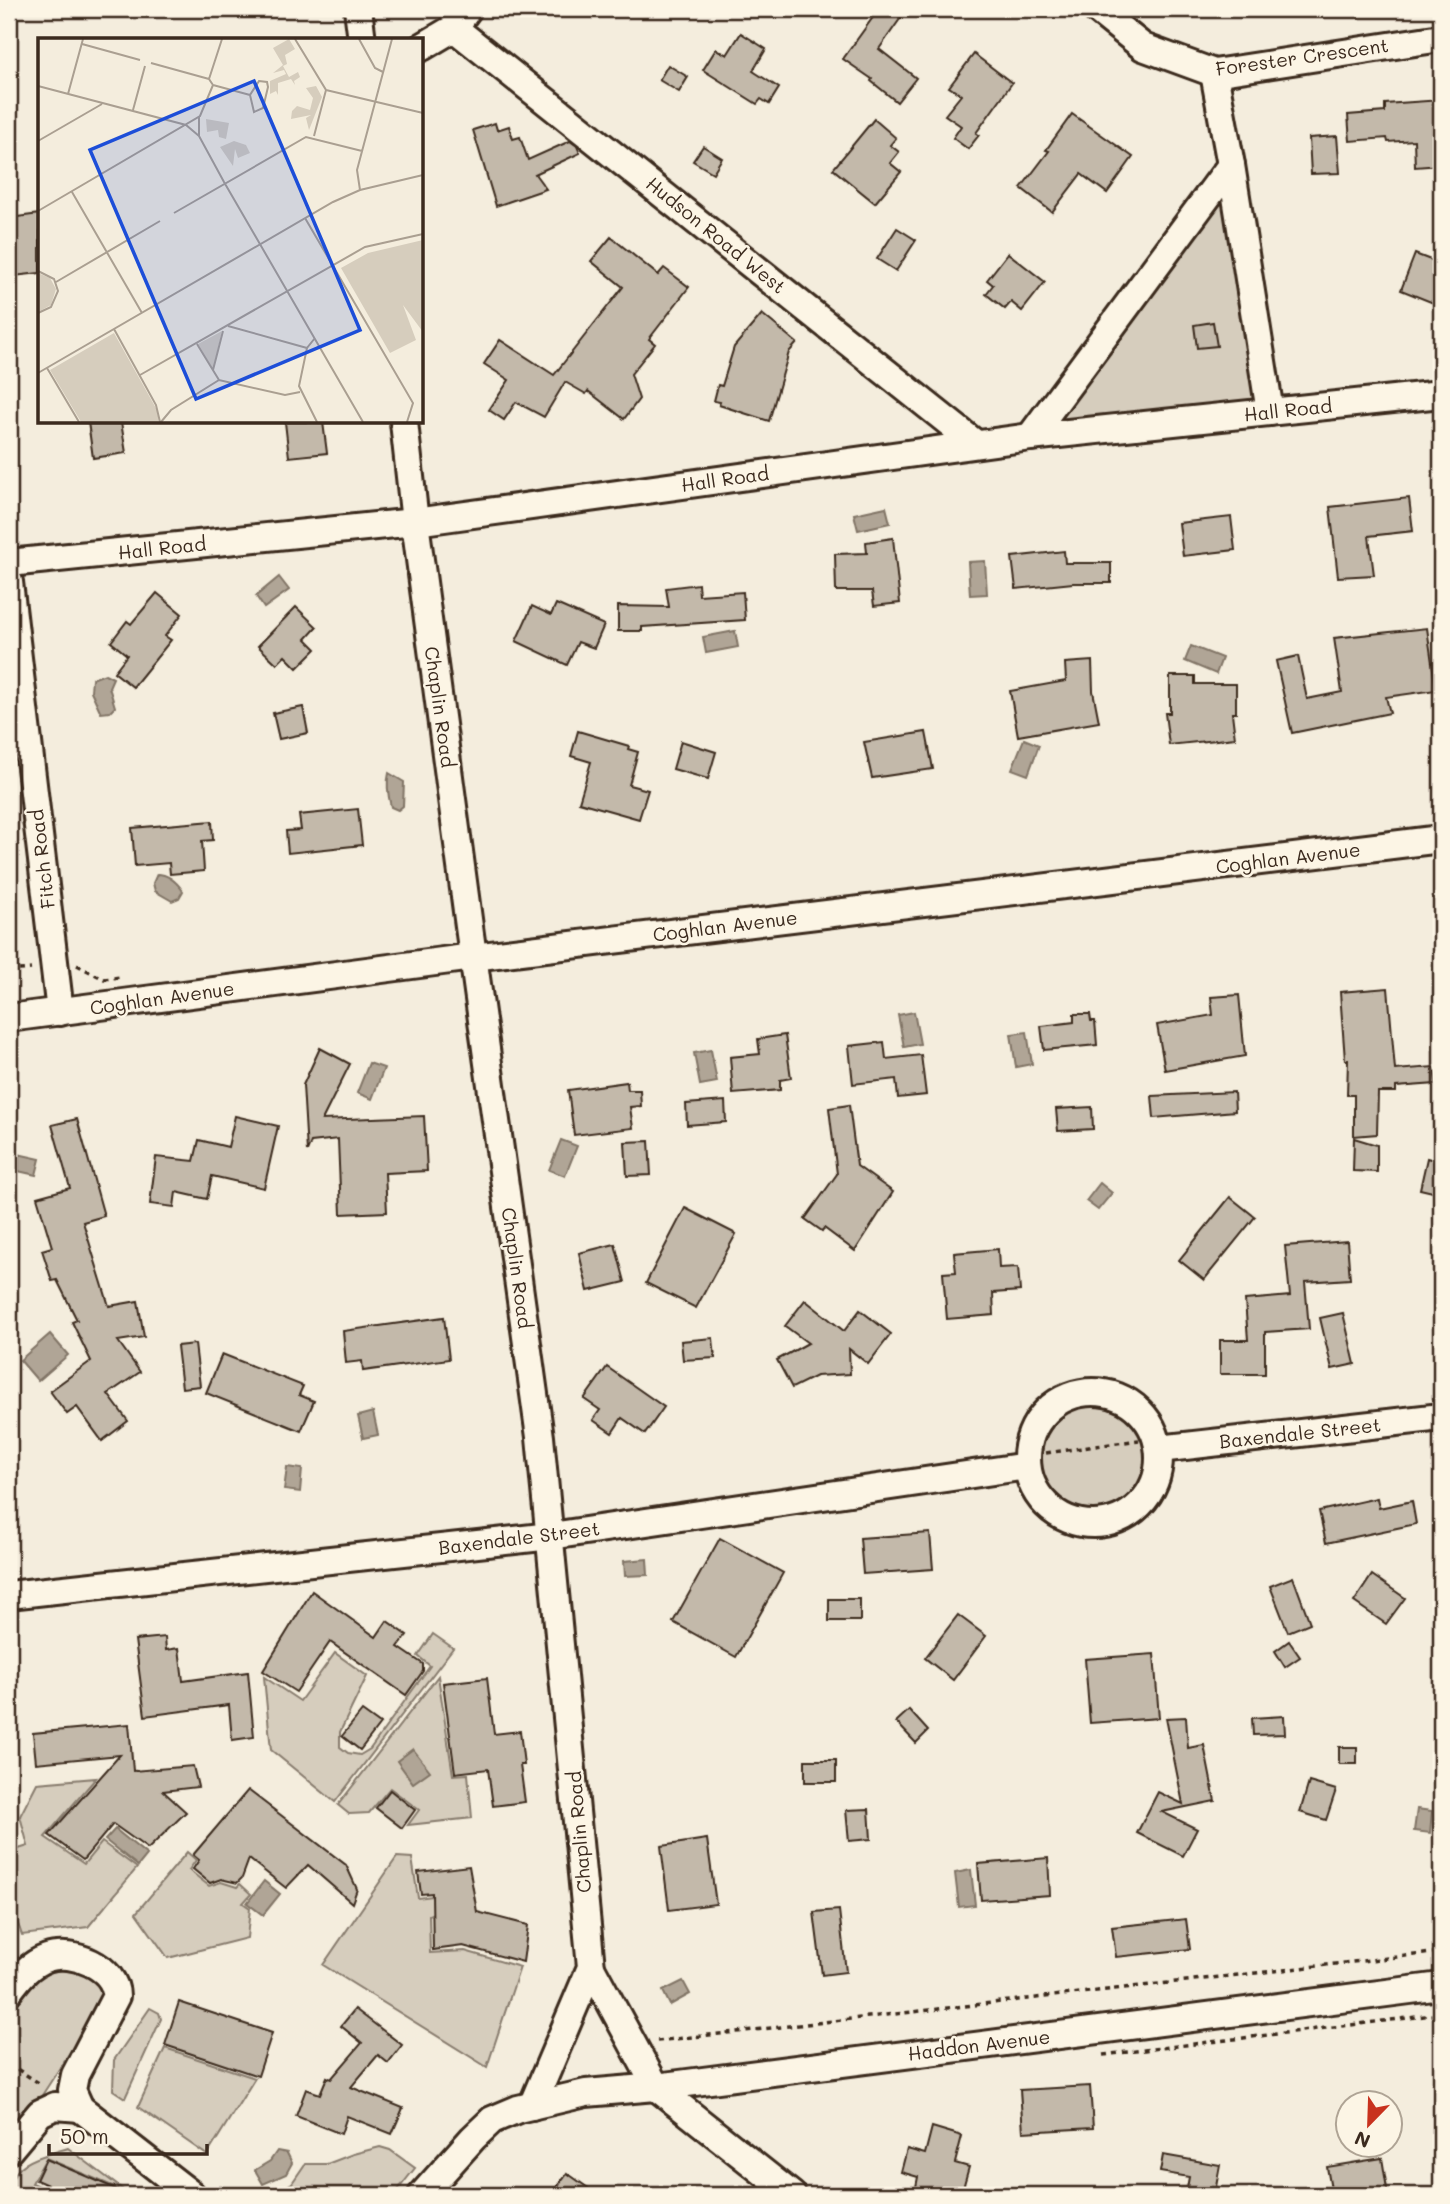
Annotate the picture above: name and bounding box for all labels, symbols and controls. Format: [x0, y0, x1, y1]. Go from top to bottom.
street label: Forester Crescent [1214, 32, 1390, 81]
inset map [38, 38, 424, 424]
street label: Hudson Road West [641, 171, 791, 299]
street label: Hall Road [1243, 392, 1333, 427]
street label: Hall Road [679, 460, 770, 497]
street label: Hall Road [117, 530, 207, 565]
street label: Chaplin Road [420, 645, 461, 769]
street label: Fitch Road [23, 808, 60, 910]
street label: Coghlan Avenue [1214, 836, 1362, 879]
street label: Coghlan Avenue [651, 904, 799, 947]
street label: Coghlan Avenue [88, 975, 236, 1020]
street label: Chaplin Road [497, 1206, 538, 1330]
street label: Baxendale Street [1218, 1412, 1382, 1453]
street label: Baxendale Street [437, 1515, 601, 1560]
street label: Chaplin Road [561, 1770, 596, 1894]
street label: Haddon Avenue [906, 2023, 1051, 2066]
north arrow [1334, 2088, 1404, 2158]
scale bar [49, 2113, 206, 2157]
text: 50 m [60, 2122, 109, 2149]
text: N [1351, 2126, 1374, 2154]

